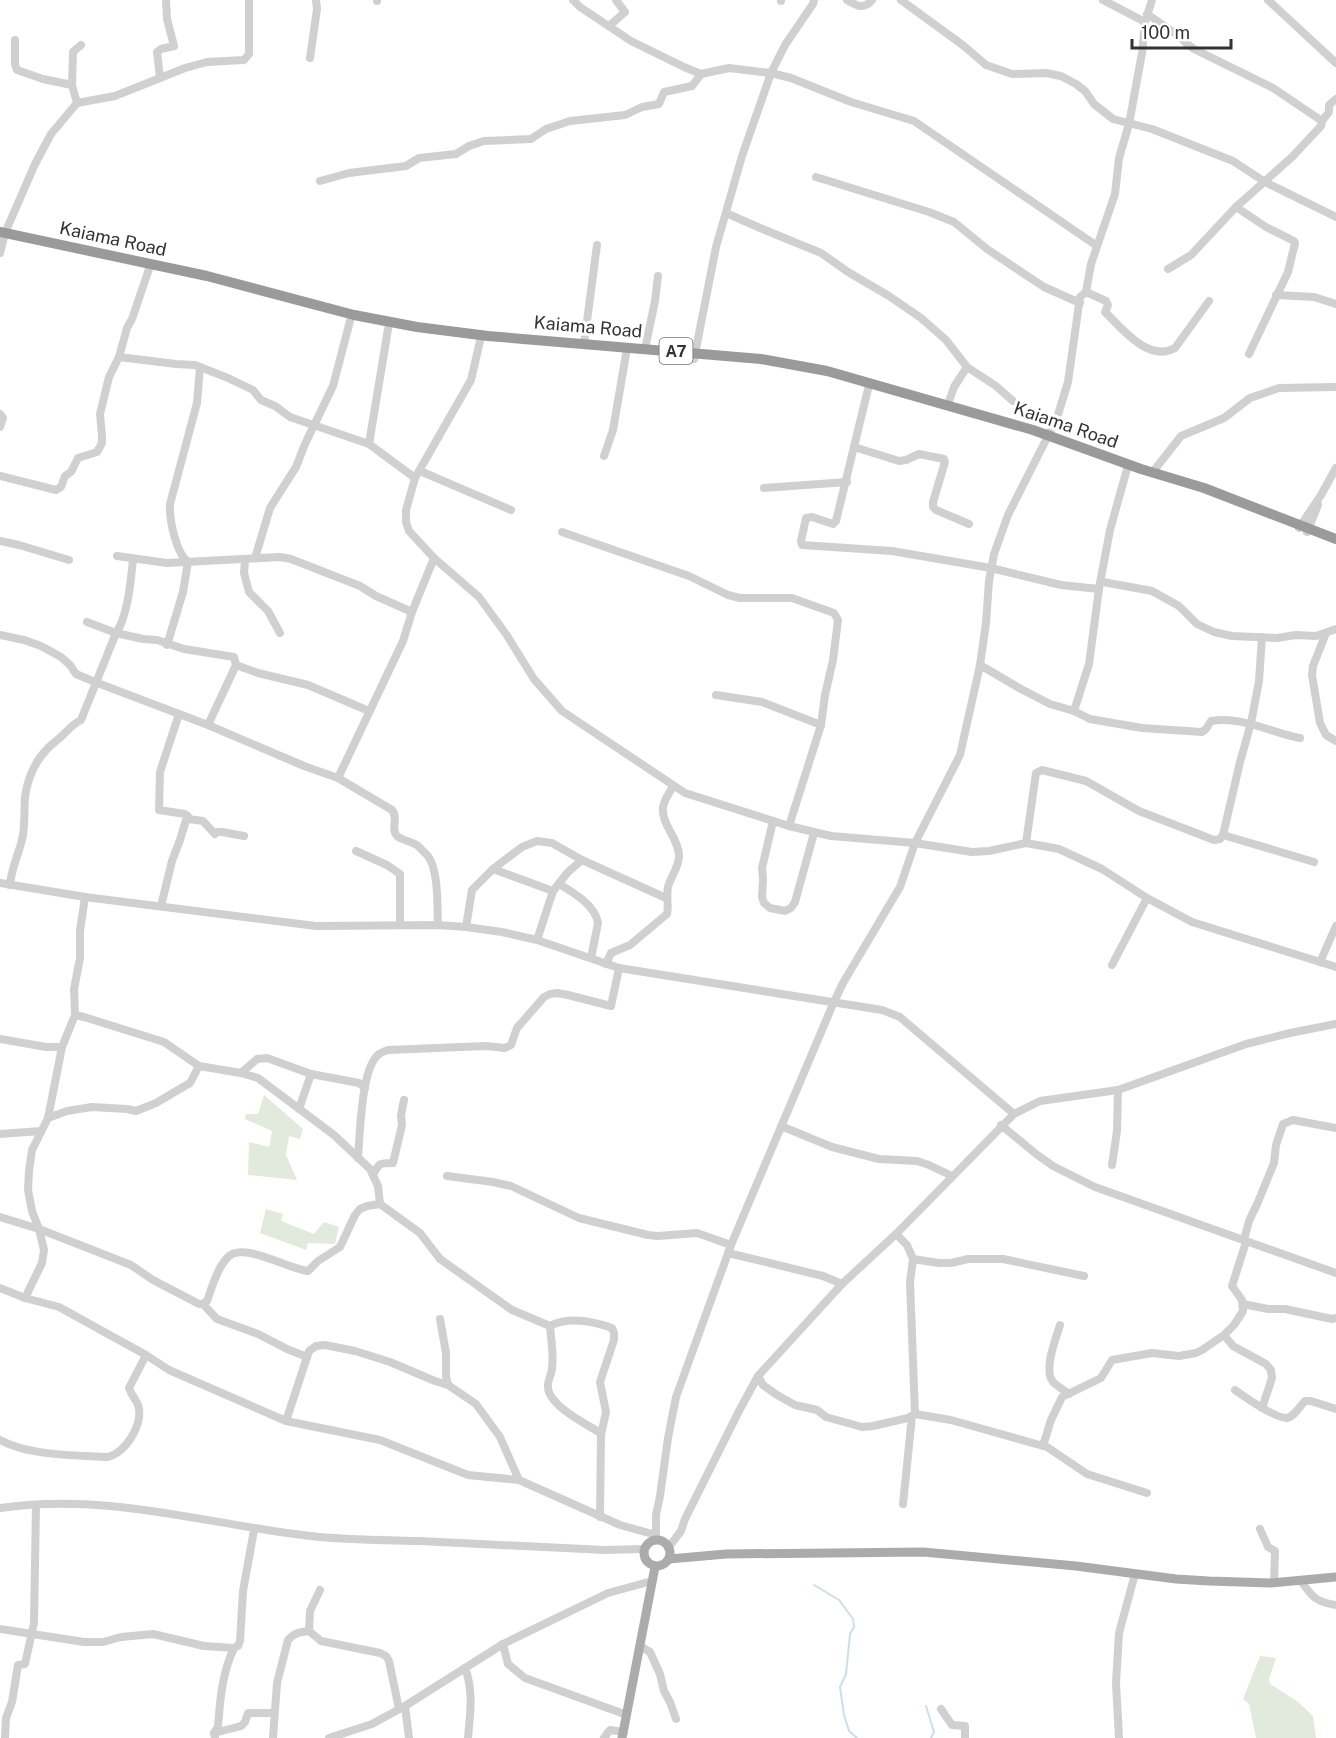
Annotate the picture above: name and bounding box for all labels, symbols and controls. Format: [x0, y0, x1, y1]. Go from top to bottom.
scale bar [1132, 12, 1231, 50]
text: 100 m [1141, 22, 1190, 43]
street label: Kaiama Road [58, 217, 169, 260]
street label: Kaiama Road [533, 311, 643, 342]
road number: A7 [660, 338, 692, 364]
street label: Kaiama Road [1011, 397, 1121, 452]

